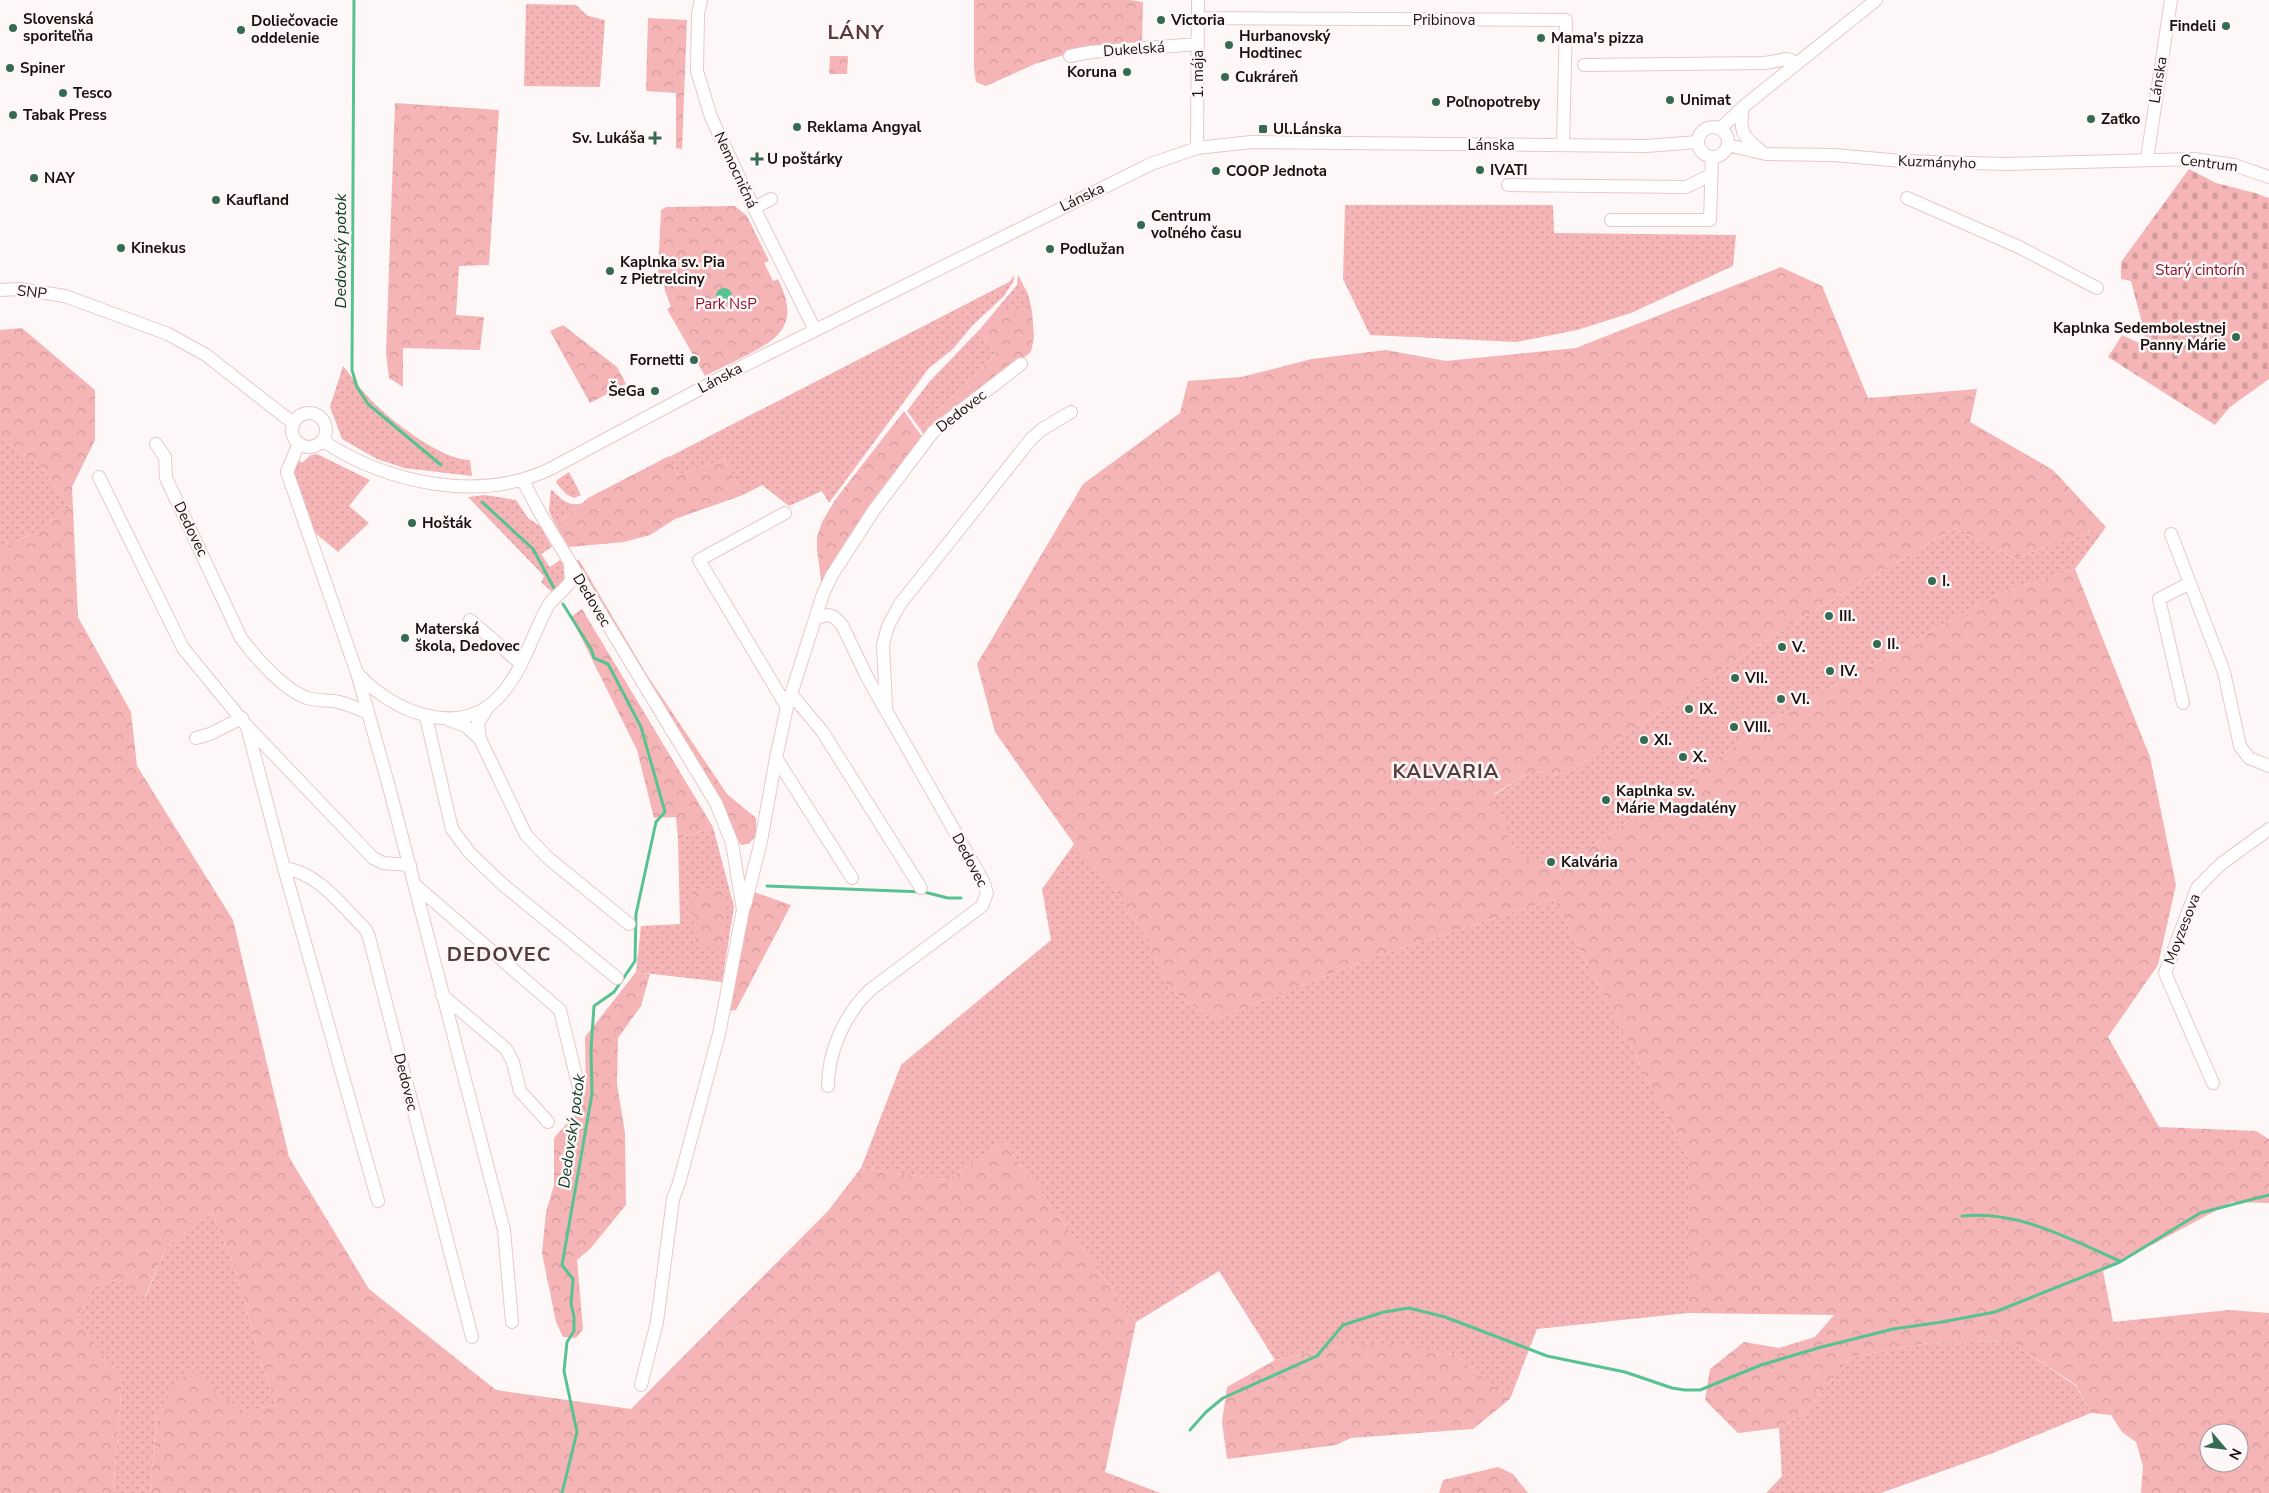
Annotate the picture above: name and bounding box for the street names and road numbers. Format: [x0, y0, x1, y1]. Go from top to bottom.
street label: Pribinova [1413, 10, 1475, 30]
street label: Dukelská [1102, 37, 1166, 61]
street label: 1. mája [1188, 50, 1208, 98]
street label: Lánska [2144, 55, 2172, 105]
street label: Nemocničná [709, 128, 763, 212]
street label: Lánska [1467, 135, 1515, 155]
street label: Centrum [2179, 150, 2239, 176]
street label: Kuzmányho [1897, 151, 1977, 173]
street label: Lánska [1056, 178, 1108, 216]
street label: SNP [16, 280, 49, 304]
street label: Lánska [694, 358, 746, 398]
street label: Dedovec [932, 385, 990, 437]
street label: Dedovec [169, 498, 213, 560]
street label: Dedovec [568, 570, 616, 630]
street label: Dedovec [947, 829, 993, 891]
street label: Moyzesova [2159, 891, 2205, 967]
street label: Dedovec [389, 1051, 423, 1113]

